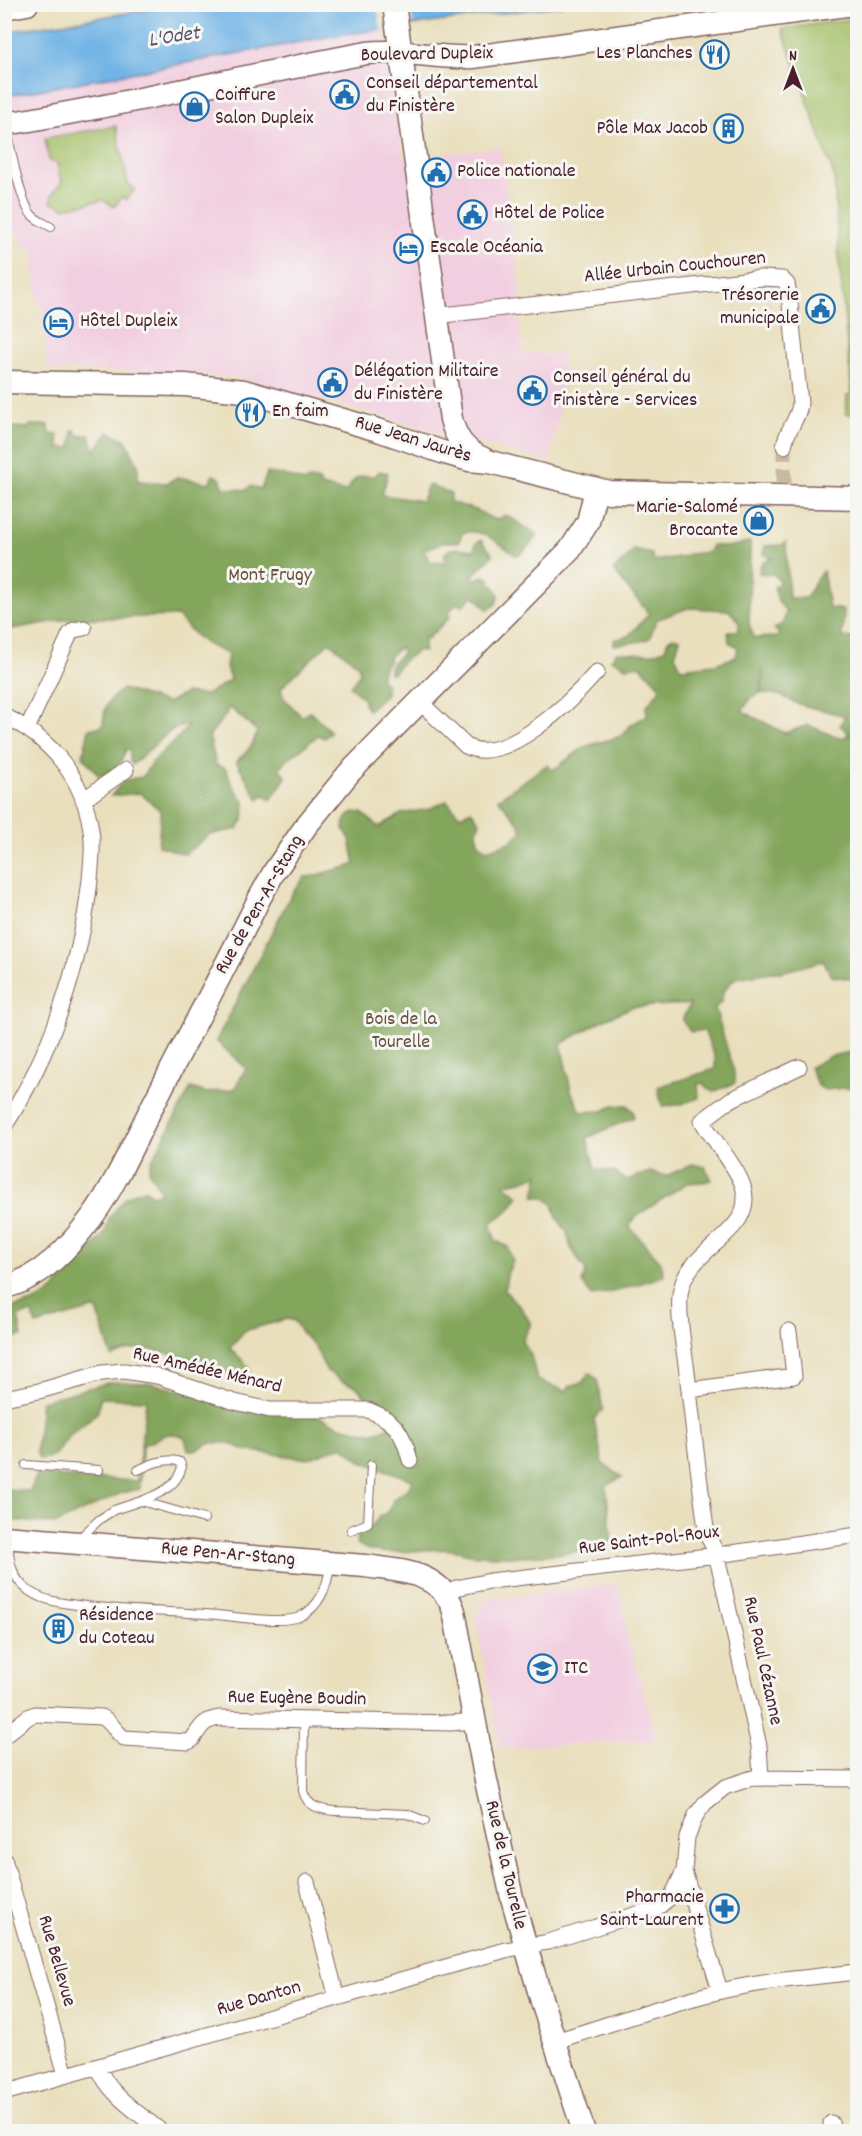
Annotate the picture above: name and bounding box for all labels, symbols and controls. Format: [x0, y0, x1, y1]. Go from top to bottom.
water label: L'Odet [146, 19, 204, 57]
restaurant icon: Les Planches [698, 38, 730, 70]
north arrow [763, 39, 823, 99]
street label: Boulevard Dupleix [361, 40, 494, 70]
place label: Les Planches [596, 40, 693, 68]
text: N [789, 45, 797, 68]
place label: Conseil départemental du Finistère [366, 70, 538, 121]
public building icon: Conseil départemental du Finistère [329, 79, 361, 111]
place label: Coiffure Salon Dupleix [215, 82, 314, 133]
shop icon: Coiffure Salon Dupleix [178, 91, 210, 123]
building icon: Pôle Max Jacob [713, 113, 745, 145]
place label: Pôle Max Jacob [597, 115, 708, 143]
public building icon: Police nationale [420, 156, 452, 188]
place label: Police nationale [457, 158, 576, 186]
public building icon: Hôtel de Police [457, 198, 489, 230]
place label: Hôtel de Police [494, 200, 605, 228]
hotel icon: Escale Océania [393, 232, 425, 264]
place label: Escale Océania [430, 234, 543, 262]
street label: Allée Urbain Couchouren [583, 245, 767, 291]
place label: Trésorerie municipale [720, 282, 799, 333]
public building icon: Trésorerie municipale [804, 292, 836, 324]
hotel icon: Hôtel Dupleix [43, 306, 75, 338]
place label: Hôtel Dupleix [80, 308, 178, 336]
place label: Délégation Militaire du Finistère [354, 358, 499, 409]
place label: Conseil général du Finistère - Services [553, 364, 697, 415]
public building icon: Délégation Militaire du Finistère [317, 367, 349, 399]
public building icon: Conseil général du Finistère - Services [516, 374, 548, 406]
restaurant icon: En faim [235, 396, 267, 428]
place label: En faim [272, 398, 329, 426]
street label: Rue Jean Jaurès [351, 409, 475, 471]
place label: Marie-Salomé Brocante [636, 494, 738, 545]
shop icon: Marie-Salomé Brocante [743, 504, 775, 536]
park label: Mont Frugy [228, 562, 313, 590]
street label: Rue de Pen-Ar-Stang [209, 830, 311, 980]
park label: Bois de la Tourelle [365, 1006, 438, 1057]
street label: Rue Amédée Ménard [130, 1340, 284, 1402]
street label: Rue Saint-Pol-Roux [577, 1518, 721, 1564]
street label: Rue Pen-Ar-Stang [160, 1535, 296, 1575]
street label: Rue Paul Cézanne [735, 1594, 789, 1728]
place label: Résidence du Coteau [79, 1602, 155, 1653]
building icon: Résidence du Coteau [42, 1612, 74, 1644]
school or university icon: ITC [527, 1653, 559, 1685]
place label: ITC [564, 1655, 588, 1683]
street label: Rue Eugène Boudin [227, 1684, 367, 1714]
street label: Rue de la Tourelle [477, 1798, 533, 1932]
place label: Pharmacie Saint-Laurent [600, 1884, 704, 1935]
pharmacy icon: Pharmacie Saint-Laurent [709, 1893, 741, 1925]
street label: Rue Bellevue [30, 1912, 82, 2010]
street label: Rue Danton [214, 1974, 304, 2024]

